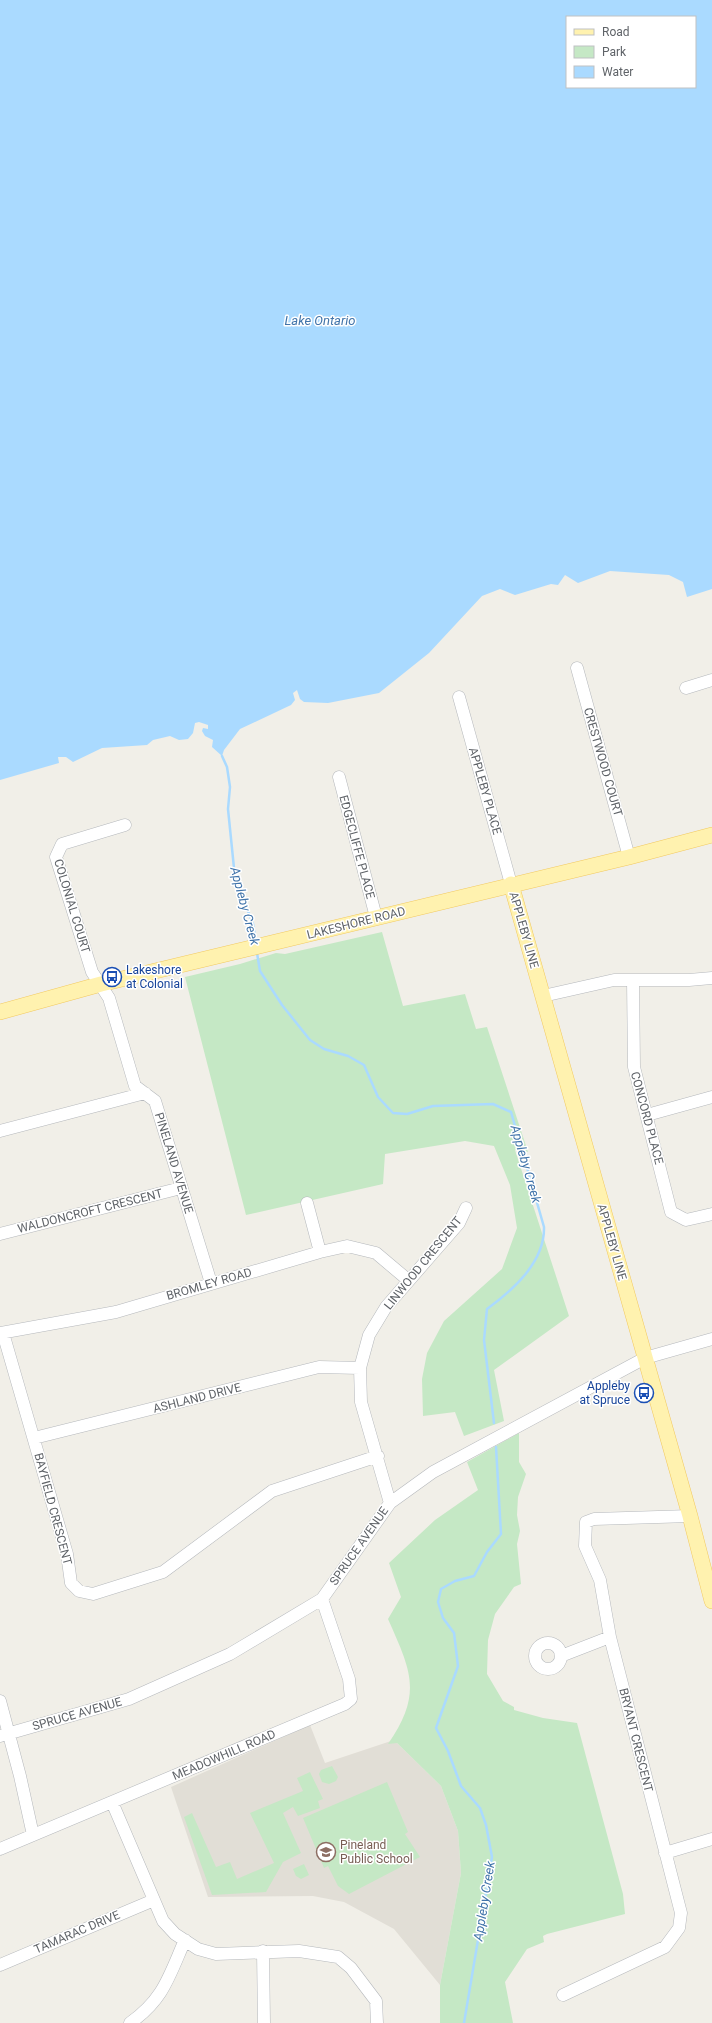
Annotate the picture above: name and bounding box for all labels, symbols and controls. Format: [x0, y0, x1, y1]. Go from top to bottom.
legend [566, 16, 696, 88]
text: Road [602, 25, 630, 39]
text: Park [602, 45, 627, 59]
text: Water [602, 65, 633, 79]
water label: Lake Ontario [285, 313, 355, 328]
street label: CRESTWOOD COURT [581, 706, 625, 818]
street label: APPLEBY PLACE [466, 746, 504, 836]
street label: EDGECLIFFE PLACE [336, 794, 378, 901]
street label: COLONIAL COURT [51, 857, 93, 955]
water label: Appleby Creek [227, 864, 263, 947]
street label: APPLEBY LINE [506, 890, 542, 970]
street label: LAKESHORE ROAD [305, 904, 407, 942]
place label: Lakeshore at Colonial [126, 963, 183, 991]
bus stop icon: Lakeshore at Colonial [101, 966, 123, 988]
street label: CONCORD PLACE [628, 1070, 666, 1166]
street label: PINELAND AVENUE [152, 1111, 196, 1215]
water label: Appleby Creek [507, 1122, 544, 1205]
street label: WALDONCROFT CRESCENT [16, 1186, 164, 1236]
street label: APPLEBY LINE [594, 1202, 630, 1282]
street label: LINWOOD CRESCENT [381, 1214, 465, 1312]
street label: BROMLEY ROAD [165, 1265, 253, 1303]
place label: Appleby at Spruce [579, 1379, 630, 1407]
street label: ASHLAND DRIVE [151, 1380, 243, 1416]
bus stop icon: Appleby at Spruce [633, 1382, 655, 1404]
street label: BAYFIELD CRESCENT [31, 1451, 75, 1567]
street label: SPRUCE AVENUE [327, 1504, 391, 1588]
street label: BRYANT CRESCENT [616, 1687, 656, 1793]
street label: SPRUCE AVENUE [31, 1694, 124, 1733]
street label: MEADOWHILL ROAD [170, 1727, 278, 1783]
place label: Pineland Public School [340, 1838, 413, 1866]
school or university icon: Pineland Public School [315, 1841, 337, 1863]
water label: Appleby Creek [470, 1860, 498, 1943]
street label: TAMARAC DRIVE [32, 1908, 122, 1956]

